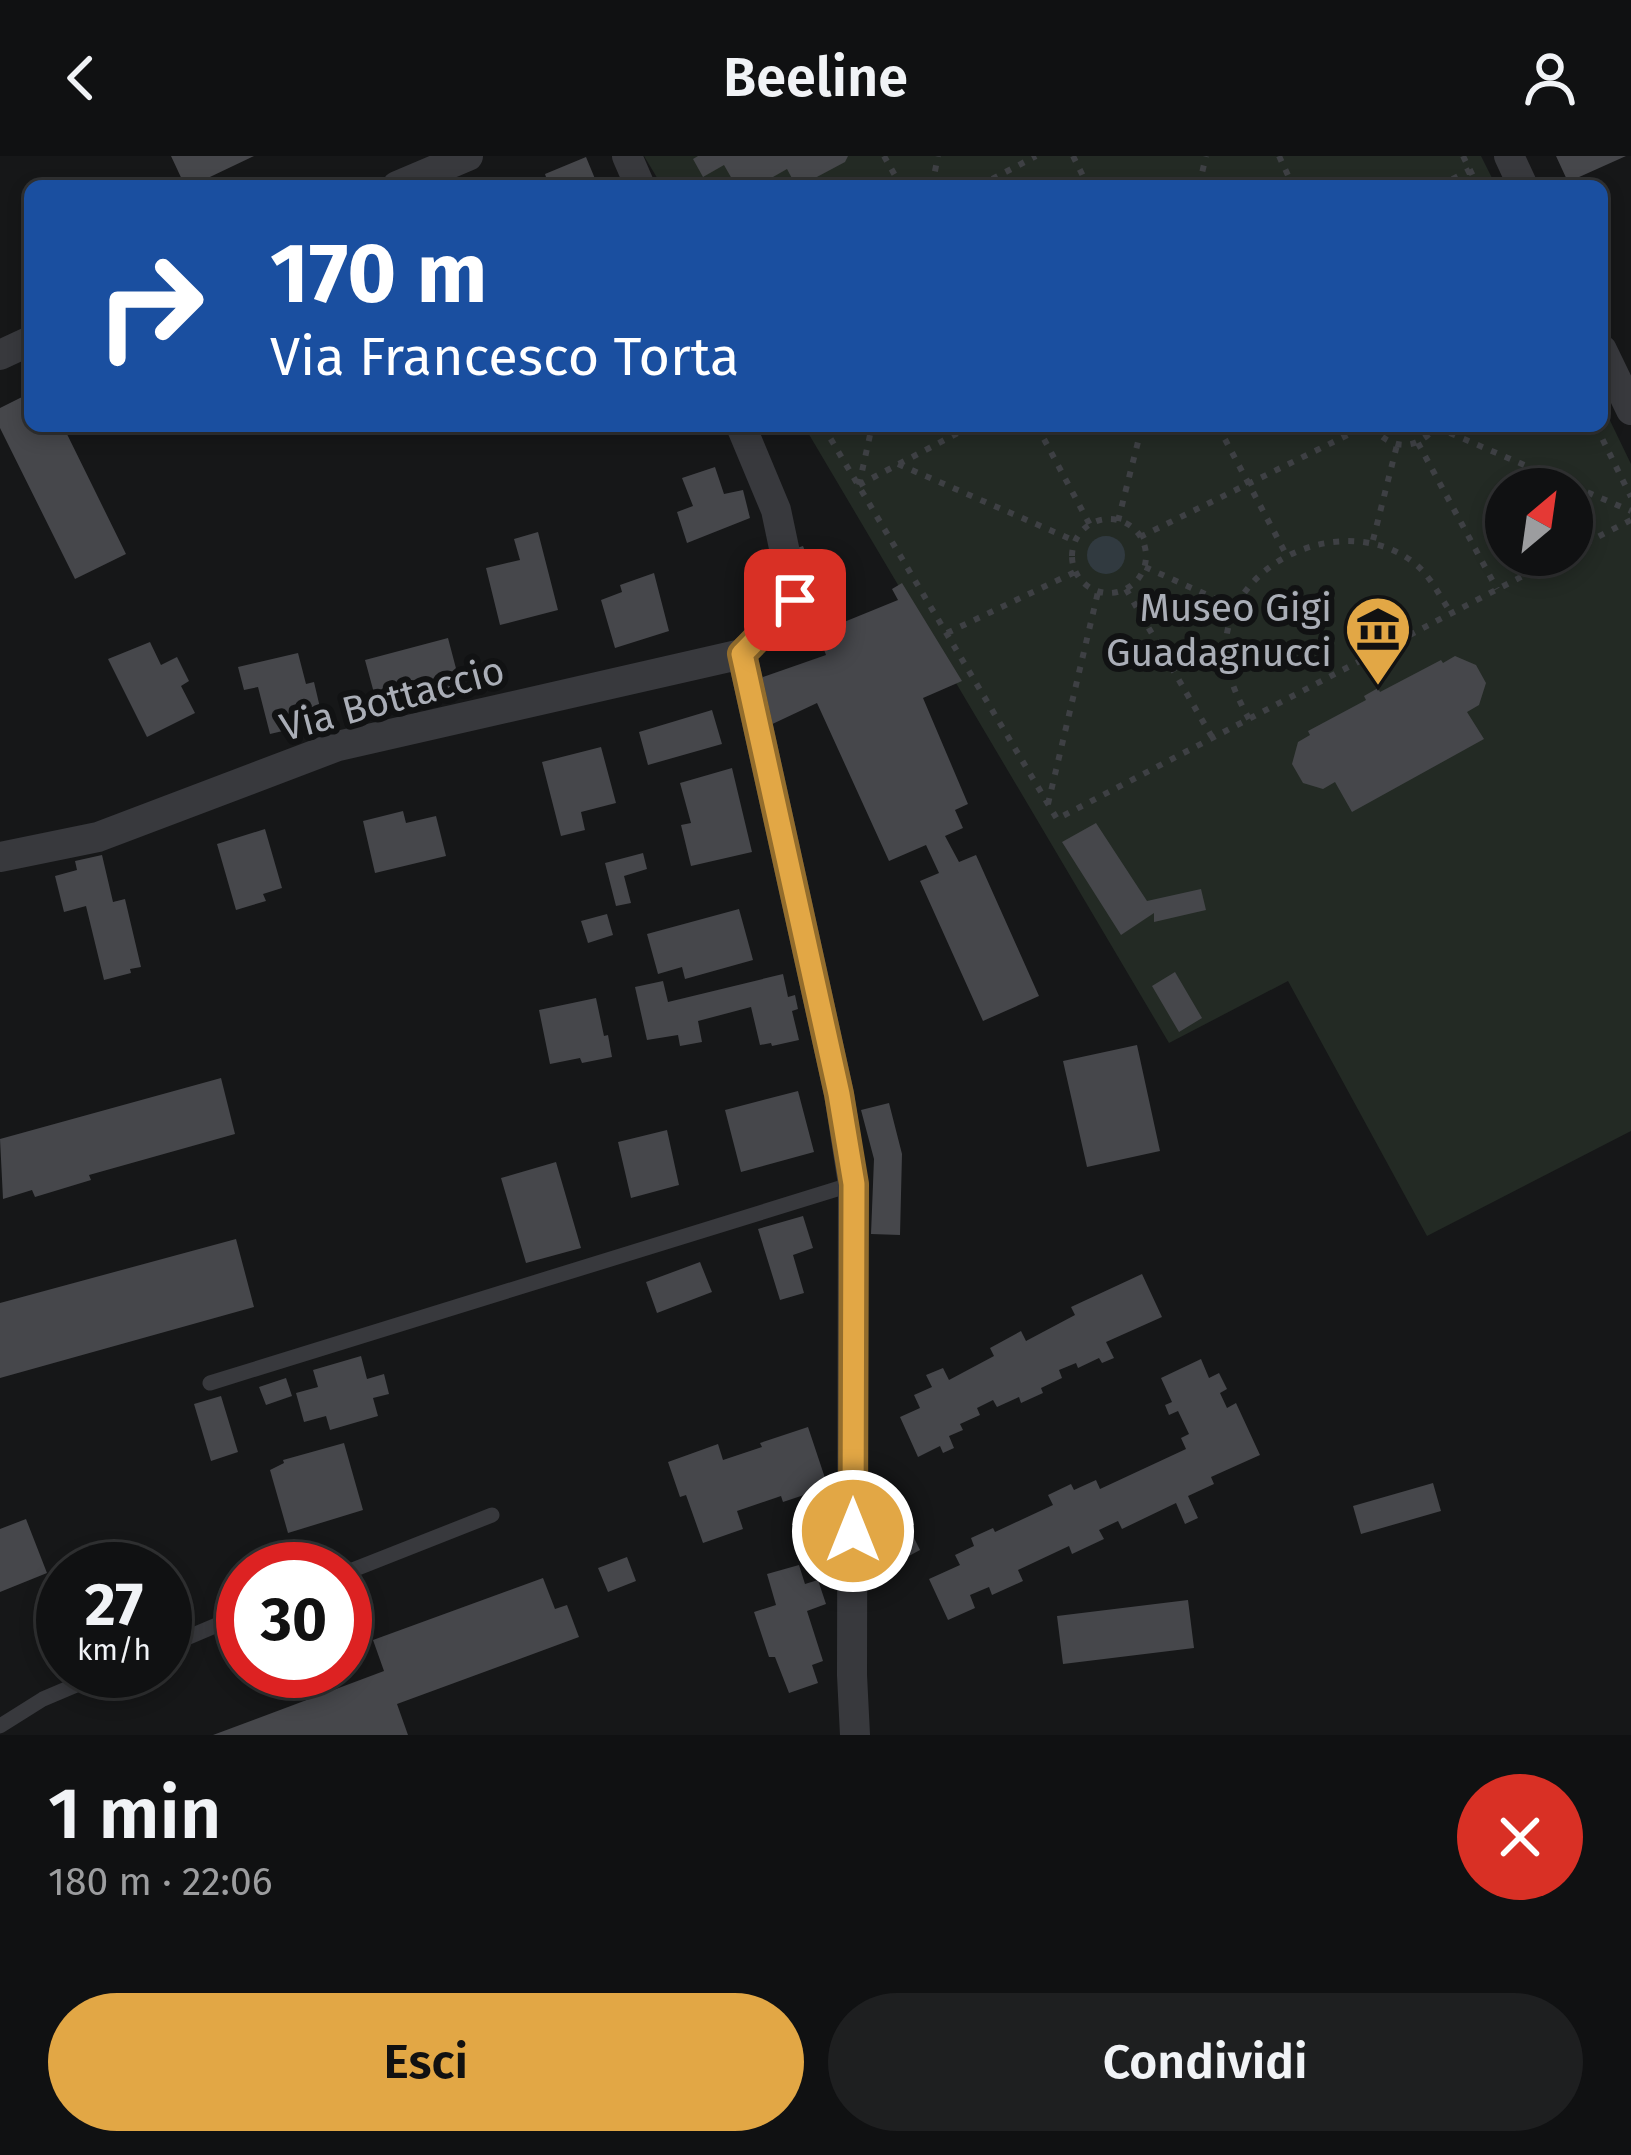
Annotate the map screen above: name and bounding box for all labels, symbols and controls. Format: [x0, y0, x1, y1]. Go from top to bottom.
icon: back [48, 45, 114, 111]
icon: person [1517, 45, 1583, 111]
text: Beeline [723, 46, 908, 110]
text: 170 m [270, 223, 487, 324]
icon: right [72, 228, 228, 384]
text: Via Francesco Torta [270, 325, 739, 389]
north arrow [1485, 468, 1593, 576]
map controls [1485, 468, 1593, 576]
pin [744, 549, 846, 651]
icon: arrive [762, 567, 828, 633]
place label: Museo Gigi Guadagnucci [1106, 585, 1332, 676]
museum icon: Museo Gigi Guadagnucci [1343, 594, 1413, 688]
street label: Via Bottaccio [275, 647, 509, 751]
position arrow [790, 1468, 916, 1594]
speed limit sign: 30 [216, 1542, 372, 1698]
text: 27 [85, 1569, 143, 1641]
text: km/h [77, 1632, 151, 1668]
text: 1 min [48, 1771, 221, 1857]
button: close [1457, 1774, 1583, 1900]
text: 180 m · 22:06 [48, 1859, 272, 1905]
button: Esci [48, 1993, 804, 2131]
button: Condividi [828, 1993, 1583, 2131]

